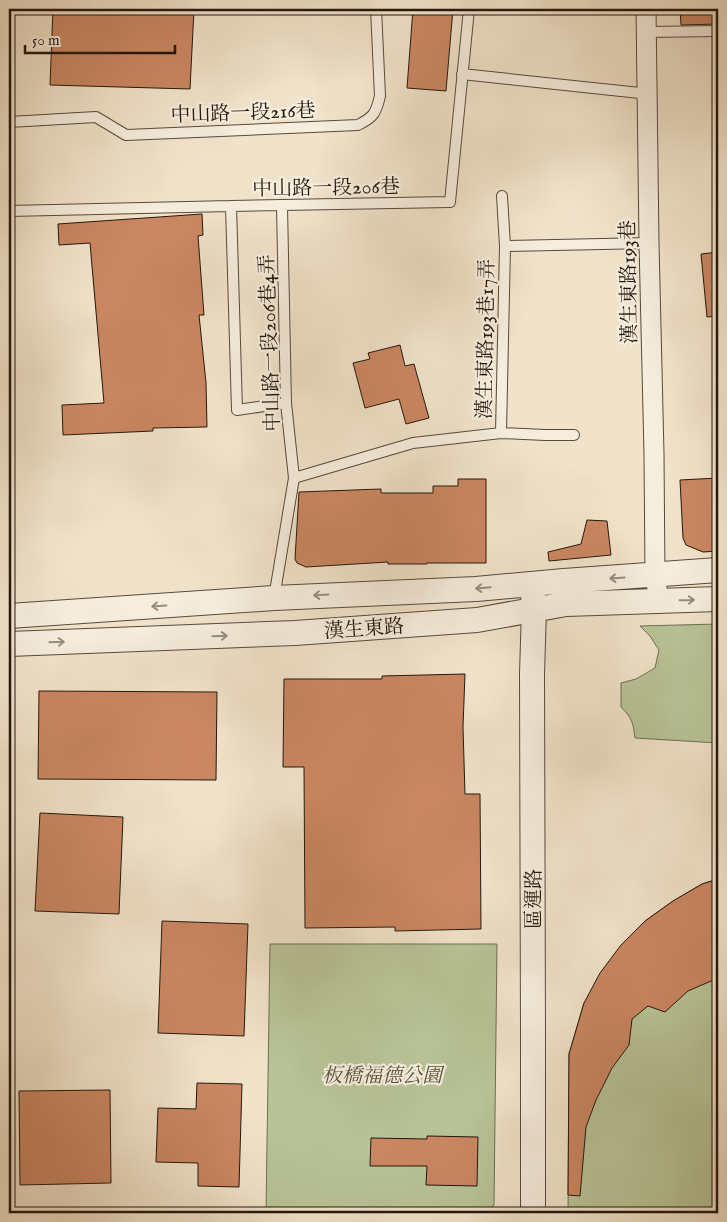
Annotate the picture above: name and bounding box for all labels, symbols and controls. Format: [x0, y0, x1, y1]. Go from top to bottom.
scale bar [25, 22, 175, 54]
text: 50 m [32, 31, 60, 50]
street label: 中山路一段216巷 [170, 98, 316, 129]
street label: 中山路一段206巷 [252, 175, 400, 202]
street label: 漢生東路193巷 [616, 220, 643, 344]
street label: 中山路一段206巷4弄 [255, 254, 286, 432]
street label: 漢生東路193巷17弄 [473, 259, 500, 419]
one-way arrow [610, 573, 626, 583]
one-way arrow [476, 584, 492, 593]
one-way arrow [313, 591, 329, 600]
one-way arrow [678, 595, 695, 605]
one-way arrow [151, 601, 167, 610]
street label: 漢生東路 [323, 614, 405, 645]
one-way arrow [212, 631, 228, 640]
one-way arrow [49, 638, 65, 647]
street label: 區運路 [522, 869, 547, 929]
park label: 板橋福德公園 [322, 1064, 445, 1089]

